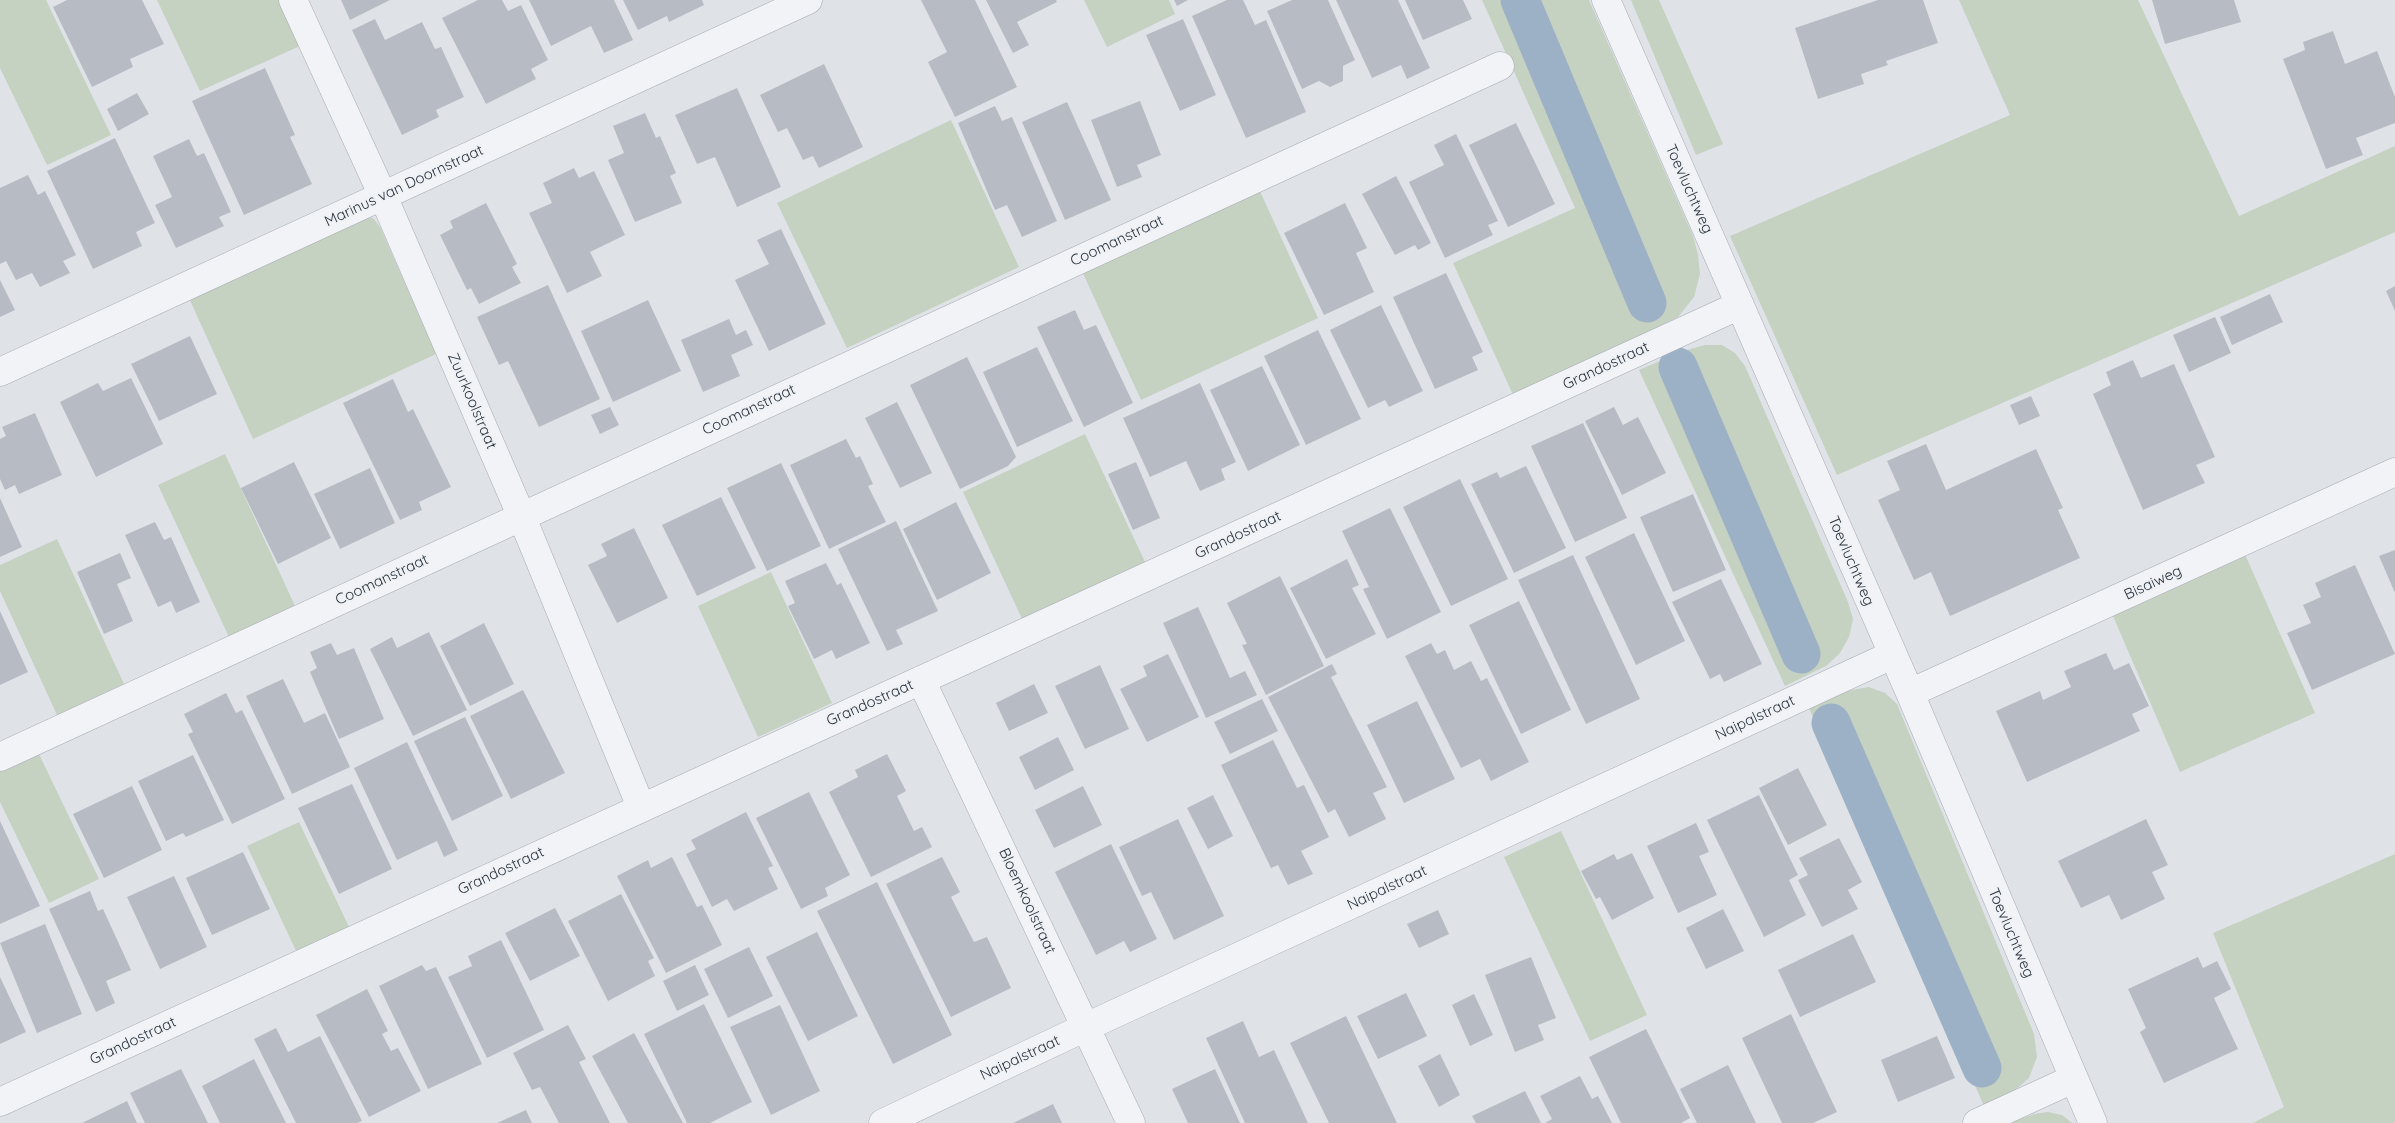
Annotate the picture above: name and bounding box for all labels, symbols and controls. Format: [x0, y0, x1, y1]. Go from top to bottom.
street label: Marinus van Doornstraat [322, 141, 486, 231]
street label: Toevluchtweg [1661, 142, 1717, 236]
street label: Coomanstraat [1068, 212, 1166, 270]
street label: Grandostraat [1560, 338, 1652, 394]
street label: Zuurkoolstraat [444, 350, 500, 452]
street label: Coomanstraat [700, 381, 798, 439]
street label: Grandostraat [1192, 507, 1284, 563]
street label: Toevluchtweg [1824, 513, 1878, 609]
street label: Coomanstraat [333, 551, 431, 609]
street label: Bisaiweg [2121, 562, 2185, 604]
street label: Grandostraat [824, 676, 916, 730]
street label: Naipalstraat [1712, 692, 1798, 744]
street label: Grandostraat [455, 843, 547, 899]
street label: Bloemkoolstraat [995, 845, 1059, 957]
street label: Naipalstraat [1344, 862, 1430, 914]
street label: Toevluchtweg [1984, 885, 2038, 981]
street label: Grandostraat [87, 1013, 179, 1069]
street label: Naipalstraat [977, 1032, 1063, 1084]

